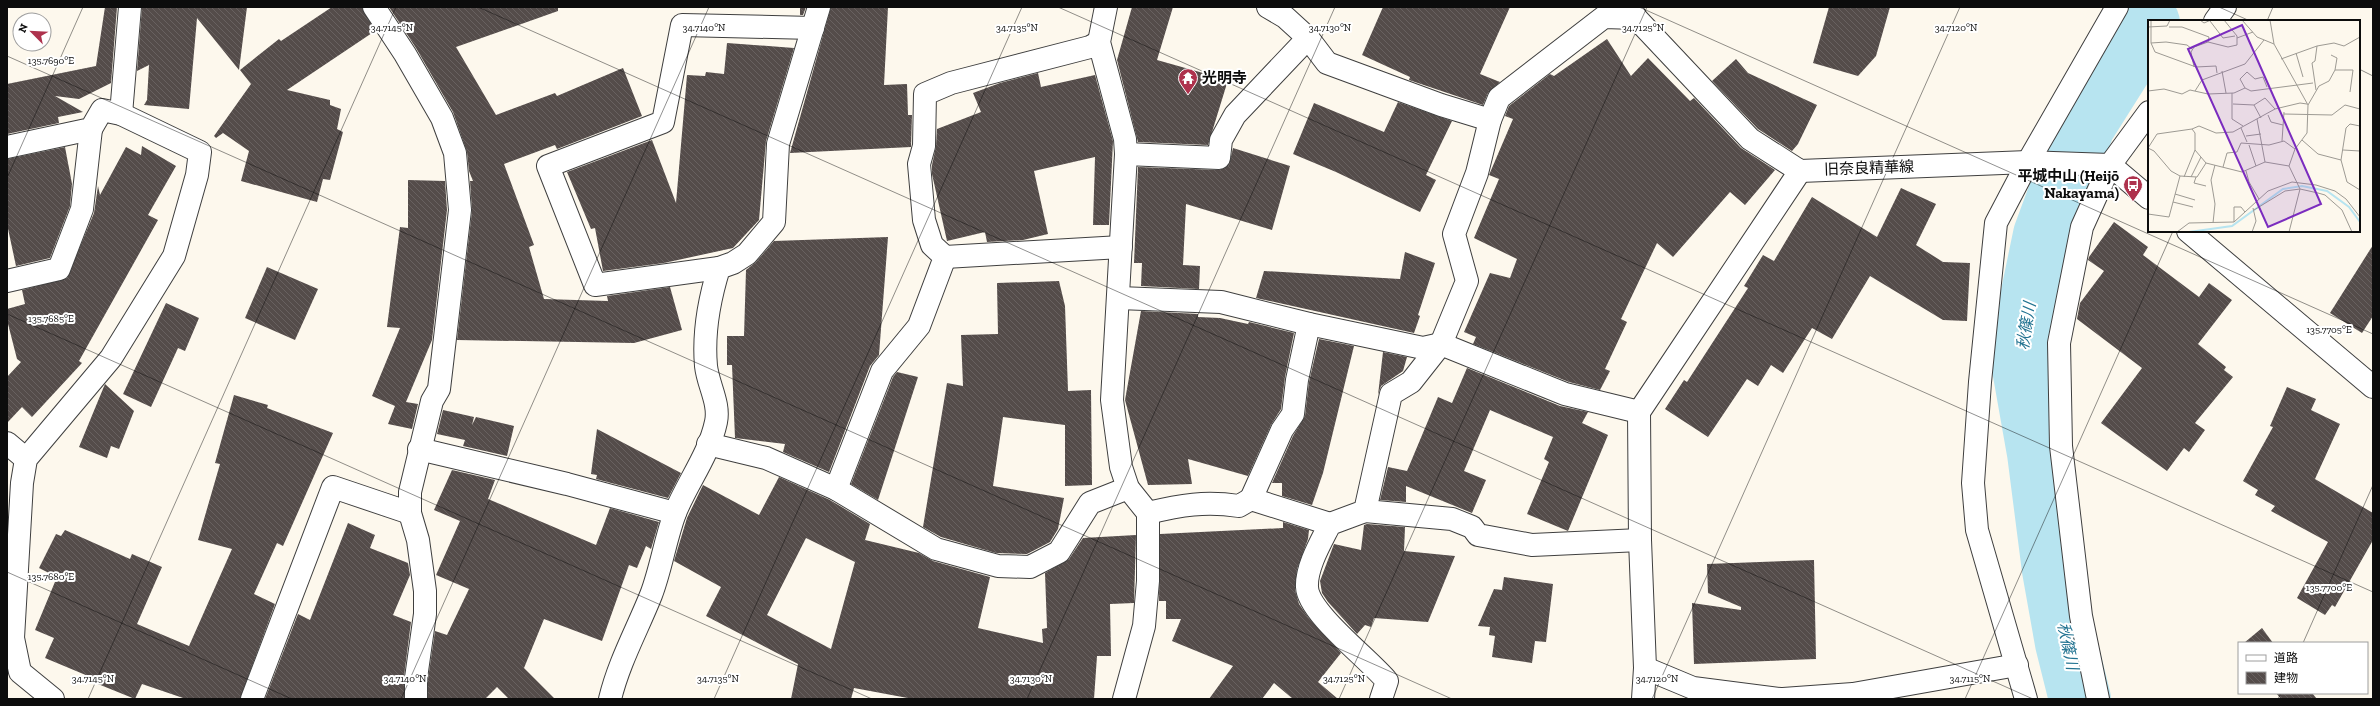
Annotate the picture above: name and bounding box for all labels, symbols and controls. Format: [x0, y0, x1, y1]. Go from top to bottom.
north arrow [12, 12, 52, 52]
inset map [2148, 20, 2360, 232]
text: N [16, 21, 31, 35]
text: 34.7145°N [371, 22, 414, 34]
text: 34.7140°N [683, 22, 726, 34]
text: 34.7135°N [996, 22, 1039, 34]
text: 34.7130°N [1309, 22, 1352, 34]
text: 34.7125°N [1622, 22, 1665, 34]
text: 34.7120°N [1935, 22, 1978, 34]
text: 135.7690°E [28, 55, 74, 67]
temple icon: 光明寺 [1177, 67, 1199, 95]
place label: 光明寺 [1202, 69, 1247, 87]
street label: 旧奈良精華線 [1824, 157, 1914, 179]
place label: 平城中山 (Heijō Nakayama) [2017, 167, 2119, 202]
bus stop icon: 平城中山 (Heijō Nakayama) [2122, 174, 2144, 202]
water label: 秋篠川 [2013, 299, 2039, 351]
text: 135.7685°E [28, 313, 74, 325]
text: 135.7705°E [2306, 324, 2352, 336]
text: 135.7680°E [28, 571, 74, 583]
text: 135.7700°E [2306, 582, 2352, 594]
water label: 秋篠川 [2054, 621, 2083, 673]
legend [2238, 642, 2368, 694]
text: 道路 [2274, 651, 2298, 665]
text: 建物 [2274, 671, 2298, 685]
text: 34.7145°N [72, 673, 115, 685]
text: 34.7140°N [384, 673, 427, 685]
text: 34.7135°N [697, 673, 740, 685]
text: 34.7130°N [1010, 673, 1053, 685]
text: 34.7125°N [1323, 673, 1366, 685]
text: 34.7120°N [1636, 673, 1679, 685]
text: 34.7115°N [1950, 673, 1991, 685]

